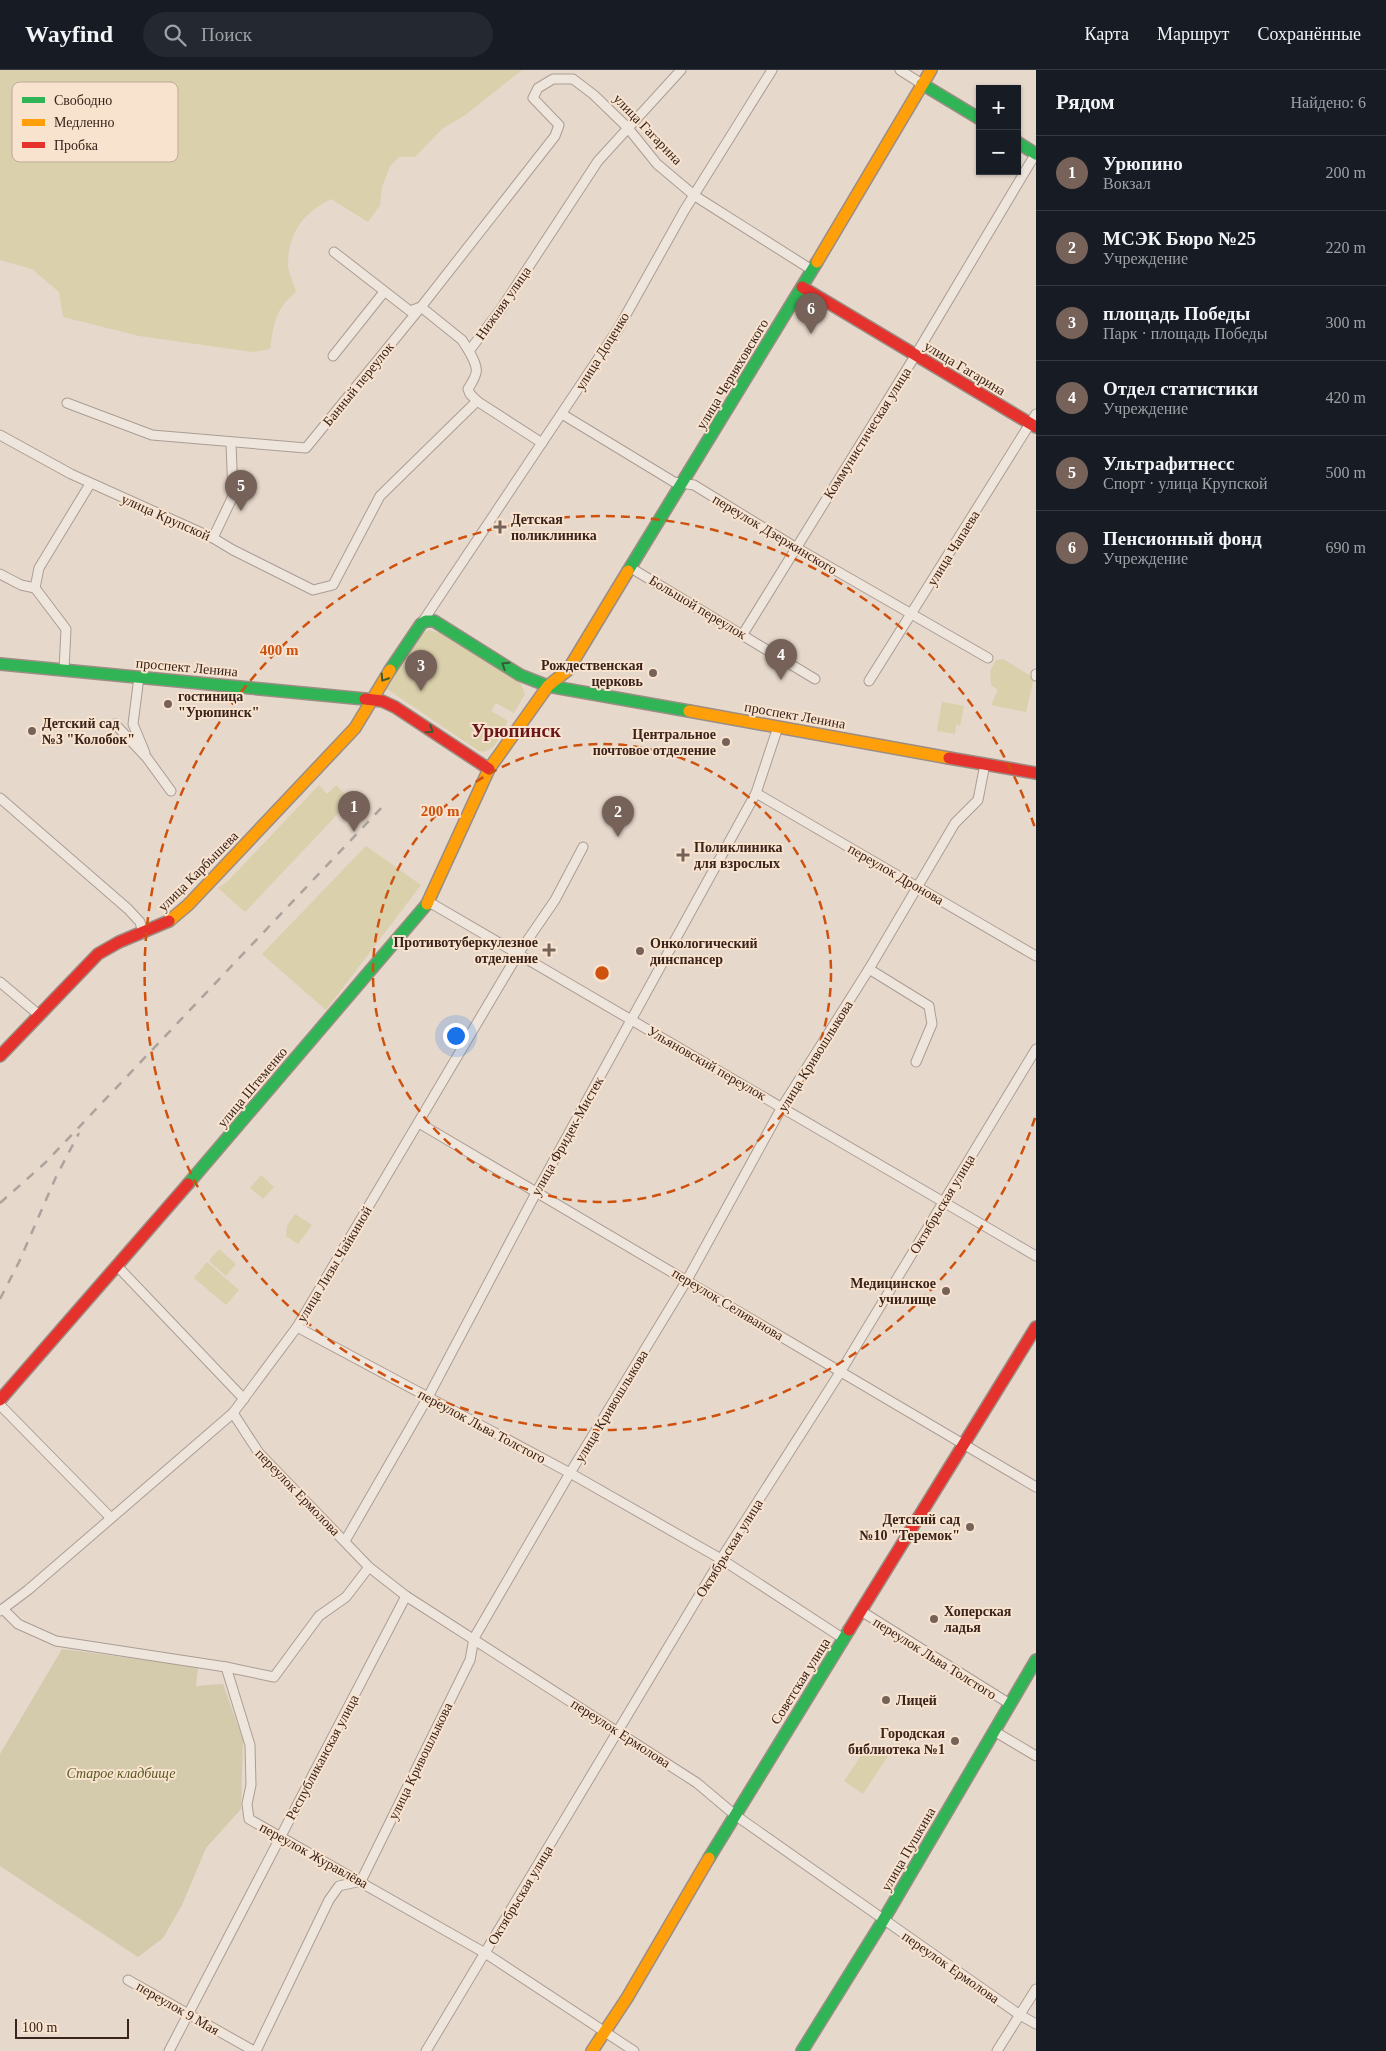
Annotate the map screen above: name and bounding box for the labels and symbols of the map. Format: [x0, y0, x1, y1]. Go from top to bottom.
legend [12, 82, 178, 162]
street label: улица Гагарина [610, 91, 686, 168]
text: Свободно [54, 93, 112, 108]
text: Медленно [54, 115, 115, 130]
text: Пробка [54, 138, 99, 153]
street label: Нижняя улица [473, 263, 535, 343]
pin: 6 [795, 293, 827, 334]
street label: улица Доценко [573, 310, 632, 393]
street label: улица Черняховского [694, 316, 771, 432]
street label: улица Гагарина [921, 338, 1009, 399]
street label: Банный переулок [320, 339, 397, 429]
street label: Коммунистическая улица [821, 364, 914, 502]
pin: 5 [225, 470, 257, 511]
street label: улица Крупской [119, 491, 213, 544]
street label: переулок Дзержинского [710, 491, 840, 577]
street label: улица Чапаева [924, 507, 983, 589]
place label: Детская поликлиника [511, 512, 597, 543]
marker: Детская поликлиника [493, 520, 507, 534]
street label: Большой переулок [646, 572, 749, 642]
pin: 4 [765, 639, 797, 680]
text: 400 m [260, 642, 299, 658]
pin: 3 [405, 650, 437, 691]
street label: проспект Ленина [135, 656, 239, 679]
place label: Рождественская церковь [541, 658, 644, 689]
one-way arrow [501, 662, 510, 671]
marker: Рождественская церковь [647, 667, 659, 679]
one-way arrow [381, 673, 391, 682]
place label: гостиница "Урюпинск" [178, 689, 260, 720]
marker: гостиница "Урюпинск" [162, 698, 174, 710]
street label: проспект Ленина [743, 699, 847, 732]
place label: Детский сад №3 "Колобок" [42, 716, 135, 747]
district label: Урюпинск [471, 720, 561, 741]
one-way arrow [424, 724, 434, 733]
marker: Детский сад №3 "Колобок" [26, 725, 38, 737]
place label: Центральное почтовое отделение [593, 727, 716, 758]
marker: Центральное почтовое отделение [720, 736, 732, 748]
pin: 1 [338, 791, 370, 832]
pin: 2 [602, 796, 634, 837]
text: 200 m [421, 803, 460, 819]
street label: улица Карбышева [155, 828, 242, 914]
place label: Поликлиника для взрослых [694, 840, 783, 871]
street label: переулок Дронова [845, 841, 947, 908]
marker: Поликлиника для взрослых [676, 848, 690, 862]
place label: Противотуберкулезное отделение [393, 935, 538, 966]
place label: Онкологический динспансер [650, 936, 758, 967]
marker: Противотуберкулезное отделение [542, 943, 556, 957]
marker: Онкологический динспансер [634, 945, 646, 957]
centre of rings [593, 964, 611, 982]
street label: улица Кривошлыкова [775, 997, 856, 1115]
your location [443, 1023, 469, 1049]
street label: Ульяновский переулок [645, 1023, 769, 1104]
street label: улица Штеменко [214, 1044, 290, 1131]
street label: улица Фридек-Мистек [528, 1074, 607, 1198]
street label: Октябрьская улица [907, 1151, 978, 1257]
street label: улица Лизы Чайкиной [294, 1203, 375, 1325]
street label: переулок Селиванова [669, 1265, 787, 1344]
place label: Медицинское училище [850, 1276, 936, 1307]
marker: Медицинское училище [940, 1285, 952, 1297]
street label: улица Кривошлыкова [572, 1347, 651, 1465]
street label: переулок Льва Толстого [416, 1386, 548, 1466]
street label: переулок Ермолова [252, 1446, 343, 1539]
street label: Октябрьская улица [693, 1496, 766, 1600]
place label: Детский сад №10 "Теремок" [859, 1512, 960, 1543]
marker: Детский сад №10 "Теремок" [964, 1521, 976, 1533]
place label: Хоперская ладья [944, 1604, 1012, 1635]
marker: Хоперская ладья [928, 1613, 940, 1625]
street label: переулок Льва Толстого [871, 1614, 999, 1702]
street label: Советская улица [768, 1635, 833, 1727]
street label: Республиканская улица [283, 1691, 362, 1822]
place label: Лицей [896, 1693, 937, 1708]
marker: Лицей [880, 1694, 892, 1706]
street label: переулок Ермолова [568, 1696, 674, 1771]
street label: улица Кривошлыкова [386, 1700, 456, 1822]
place label: Городская библиотека №1 [848, 1726, 945, 1757]
marker: Городская библиотека №1 [949, 1735, 961, 1747]
park label: Старое кладбище [67, 1766, 175, 1781]
street label: улица Пушкина [878, 1804, 939, 1894]
street label: переулок Журавлёва [257, 1819, 371, 1892]
street label: Октябрьская улица [485, 1842, 556, 1948]
street label: переулок Ермолова [899, 1928, 1003, 2007]
street label: переулок 9 Мая [134, 1979, 222, 2038]
scale bar [15, 2016, 129, 2039]

